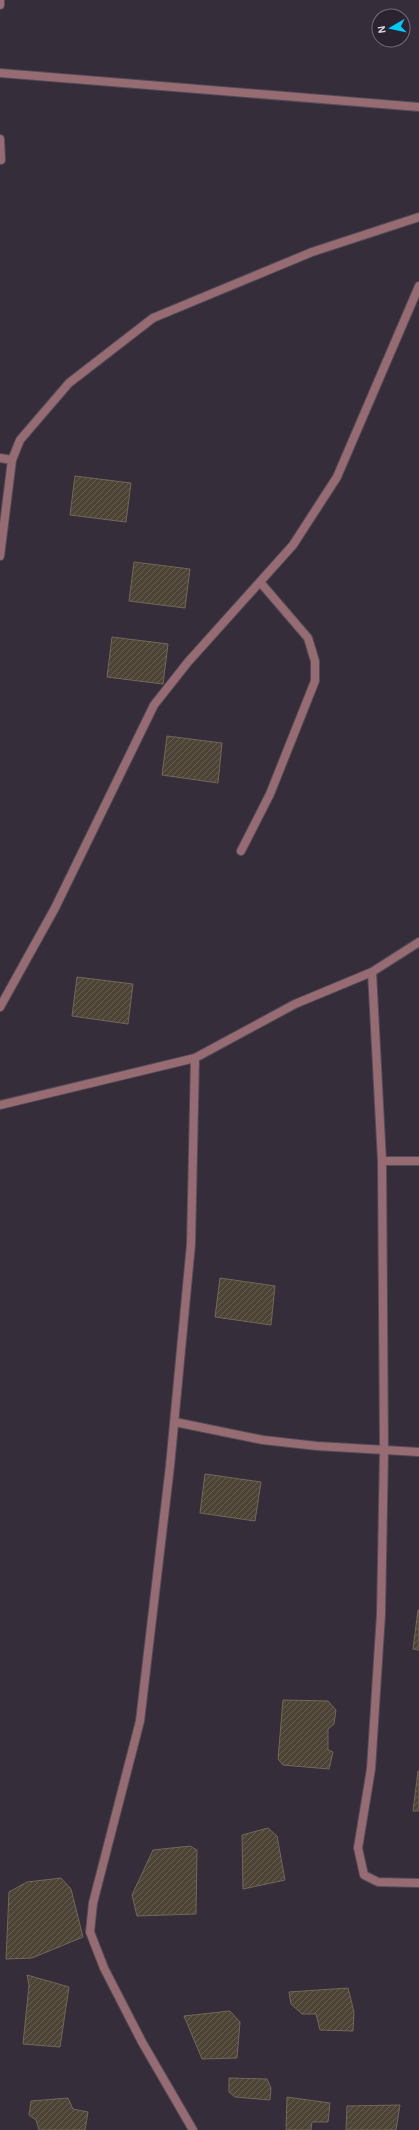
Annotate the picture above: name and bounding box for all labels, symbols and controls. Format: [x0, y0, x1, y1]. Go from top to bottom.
north arrow [371, 8, 411, 48]
text: N [376, 25, 388, 34]

